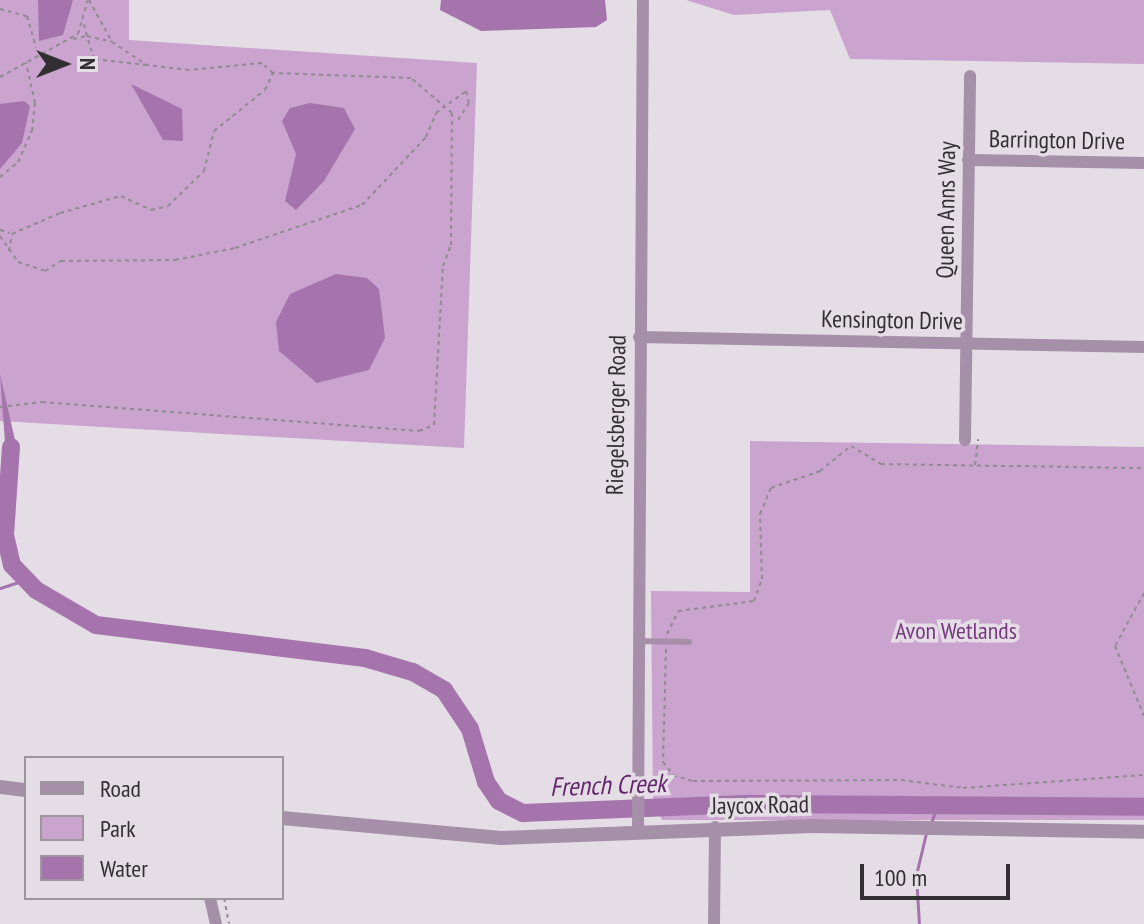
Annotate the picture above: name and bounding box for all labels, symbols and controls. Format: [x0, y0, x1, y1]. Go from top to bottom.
north arrow [24, 24, 104, 104]
text: N [74, 58, 102, 70]
street label: Barrington Drive [989, 124, 1125, 156]
street label: Queen Anns Way [930, 141, 962, 279]
street label: Kensington Drive [821, 304, 963, 336]
street label: Riegelsberger Road [600, 335, 632, 495]
park label: Avon Wetlands [895, 617, 1017, 645]
legend [24, 756, 284, 900]
water label: French Creek [549, 767, 667, 803]
text: Road [100, 773, 141, 804]
street label: Jaycox Road [711, 790, 809, 820]
text: Park [100, 813, 136, 844]
scale bar [864, 848, 1014, 898]
text: Water [100, 853, 148, 884]
text: 100 m [874, 862, 927, 893]

